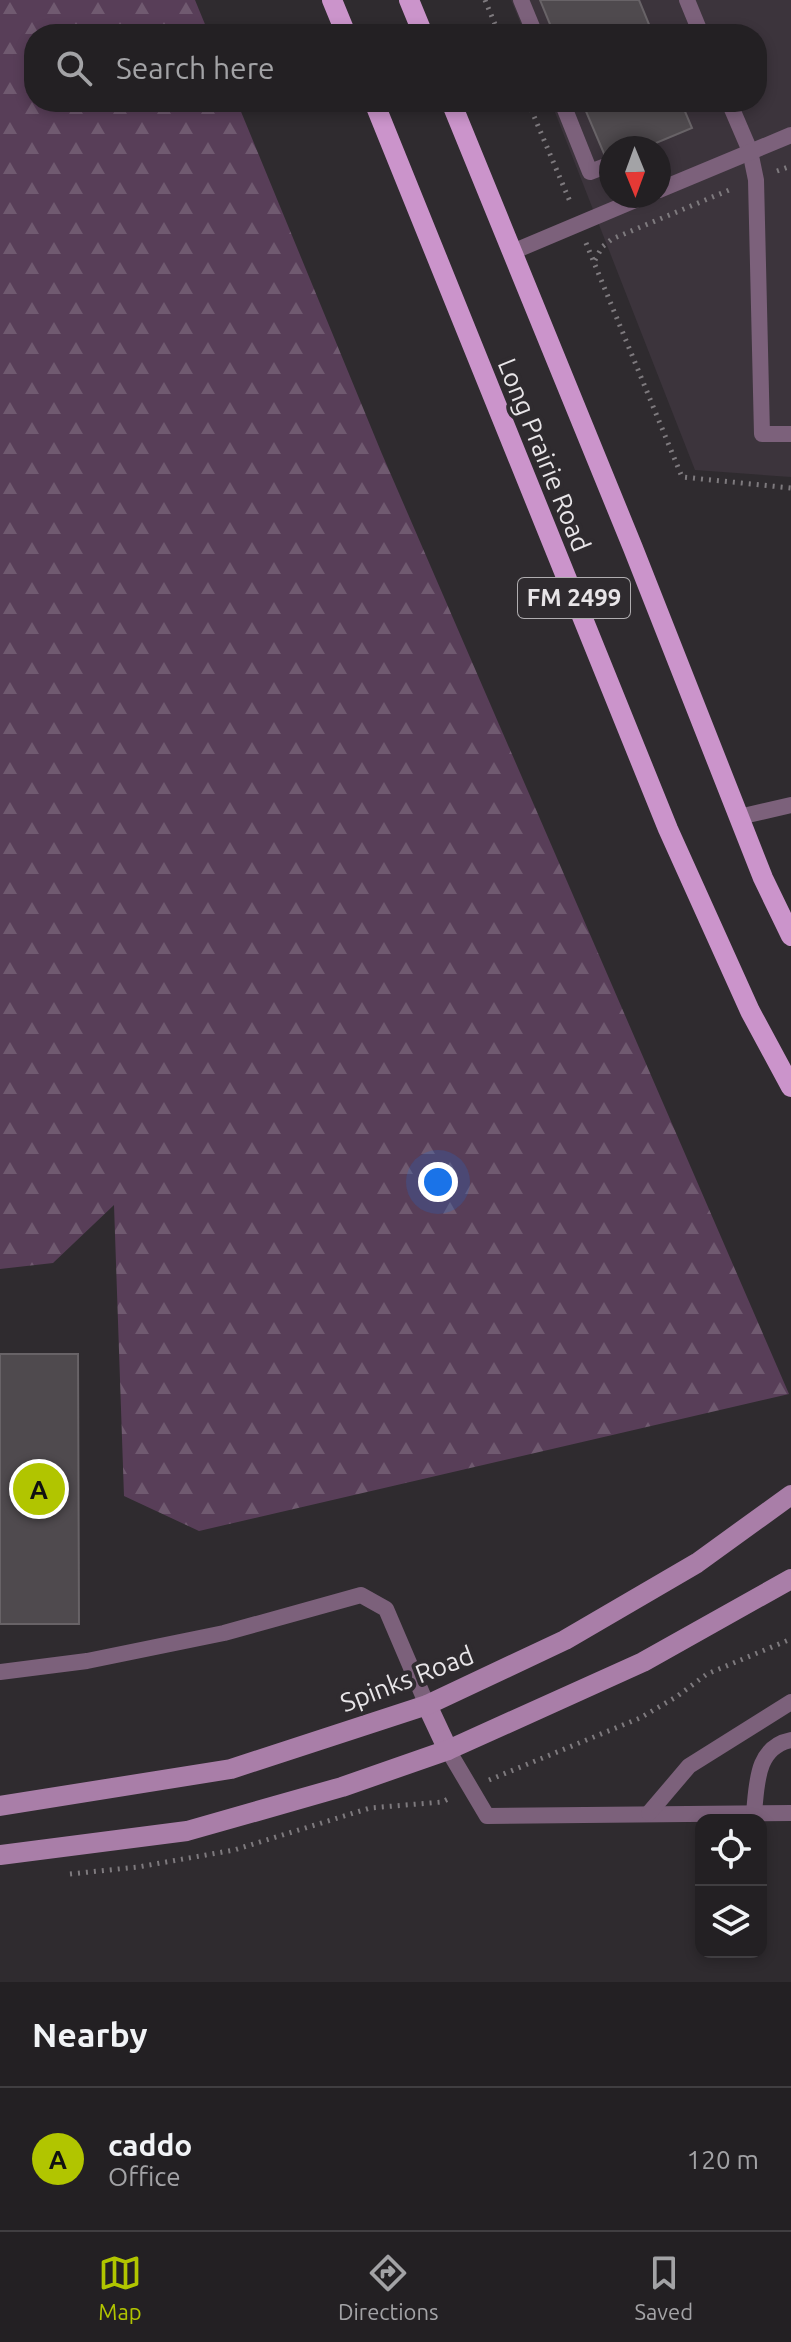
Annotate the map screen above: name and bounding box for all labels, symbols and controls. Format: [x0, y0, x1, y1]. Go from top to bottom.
search box [24, 24, 767, 112]
icon: search [52, 46, 96, 90]
text: Search here [116, 51, 275, 85]
north arrow [599, 136, 671, 208]
street label: Long Prairie Road [492, 354, 596, 556]
road number: FM 2499 [518, 578, 630, 618]
your location [418, 1162, 458, 1202]
pin: A [13, 1459, 65, 1519]
street label: Spinks Road [336, 1640, 478, 1717]
map controls [695, 1814, 767, 1958]
button: locate [695, 1814, 767, 1886]
button: layers [695, 1886, 767, 1958]
text: Nearby [32, 2015, 147, 2053]
text: caddo [108, 2128, 192, 2162]
text: A [49, 2145, 67, 2174]
text: 120 m [687, 2145, 759, 2174]
text: Office [108, 2162, 181, 2191]
tab: Map [98, 2251, 142, 2324]
tab: Directions [338, 2251, 439, 2324]
tab: Saved [634, 2251, 693, 2324]

